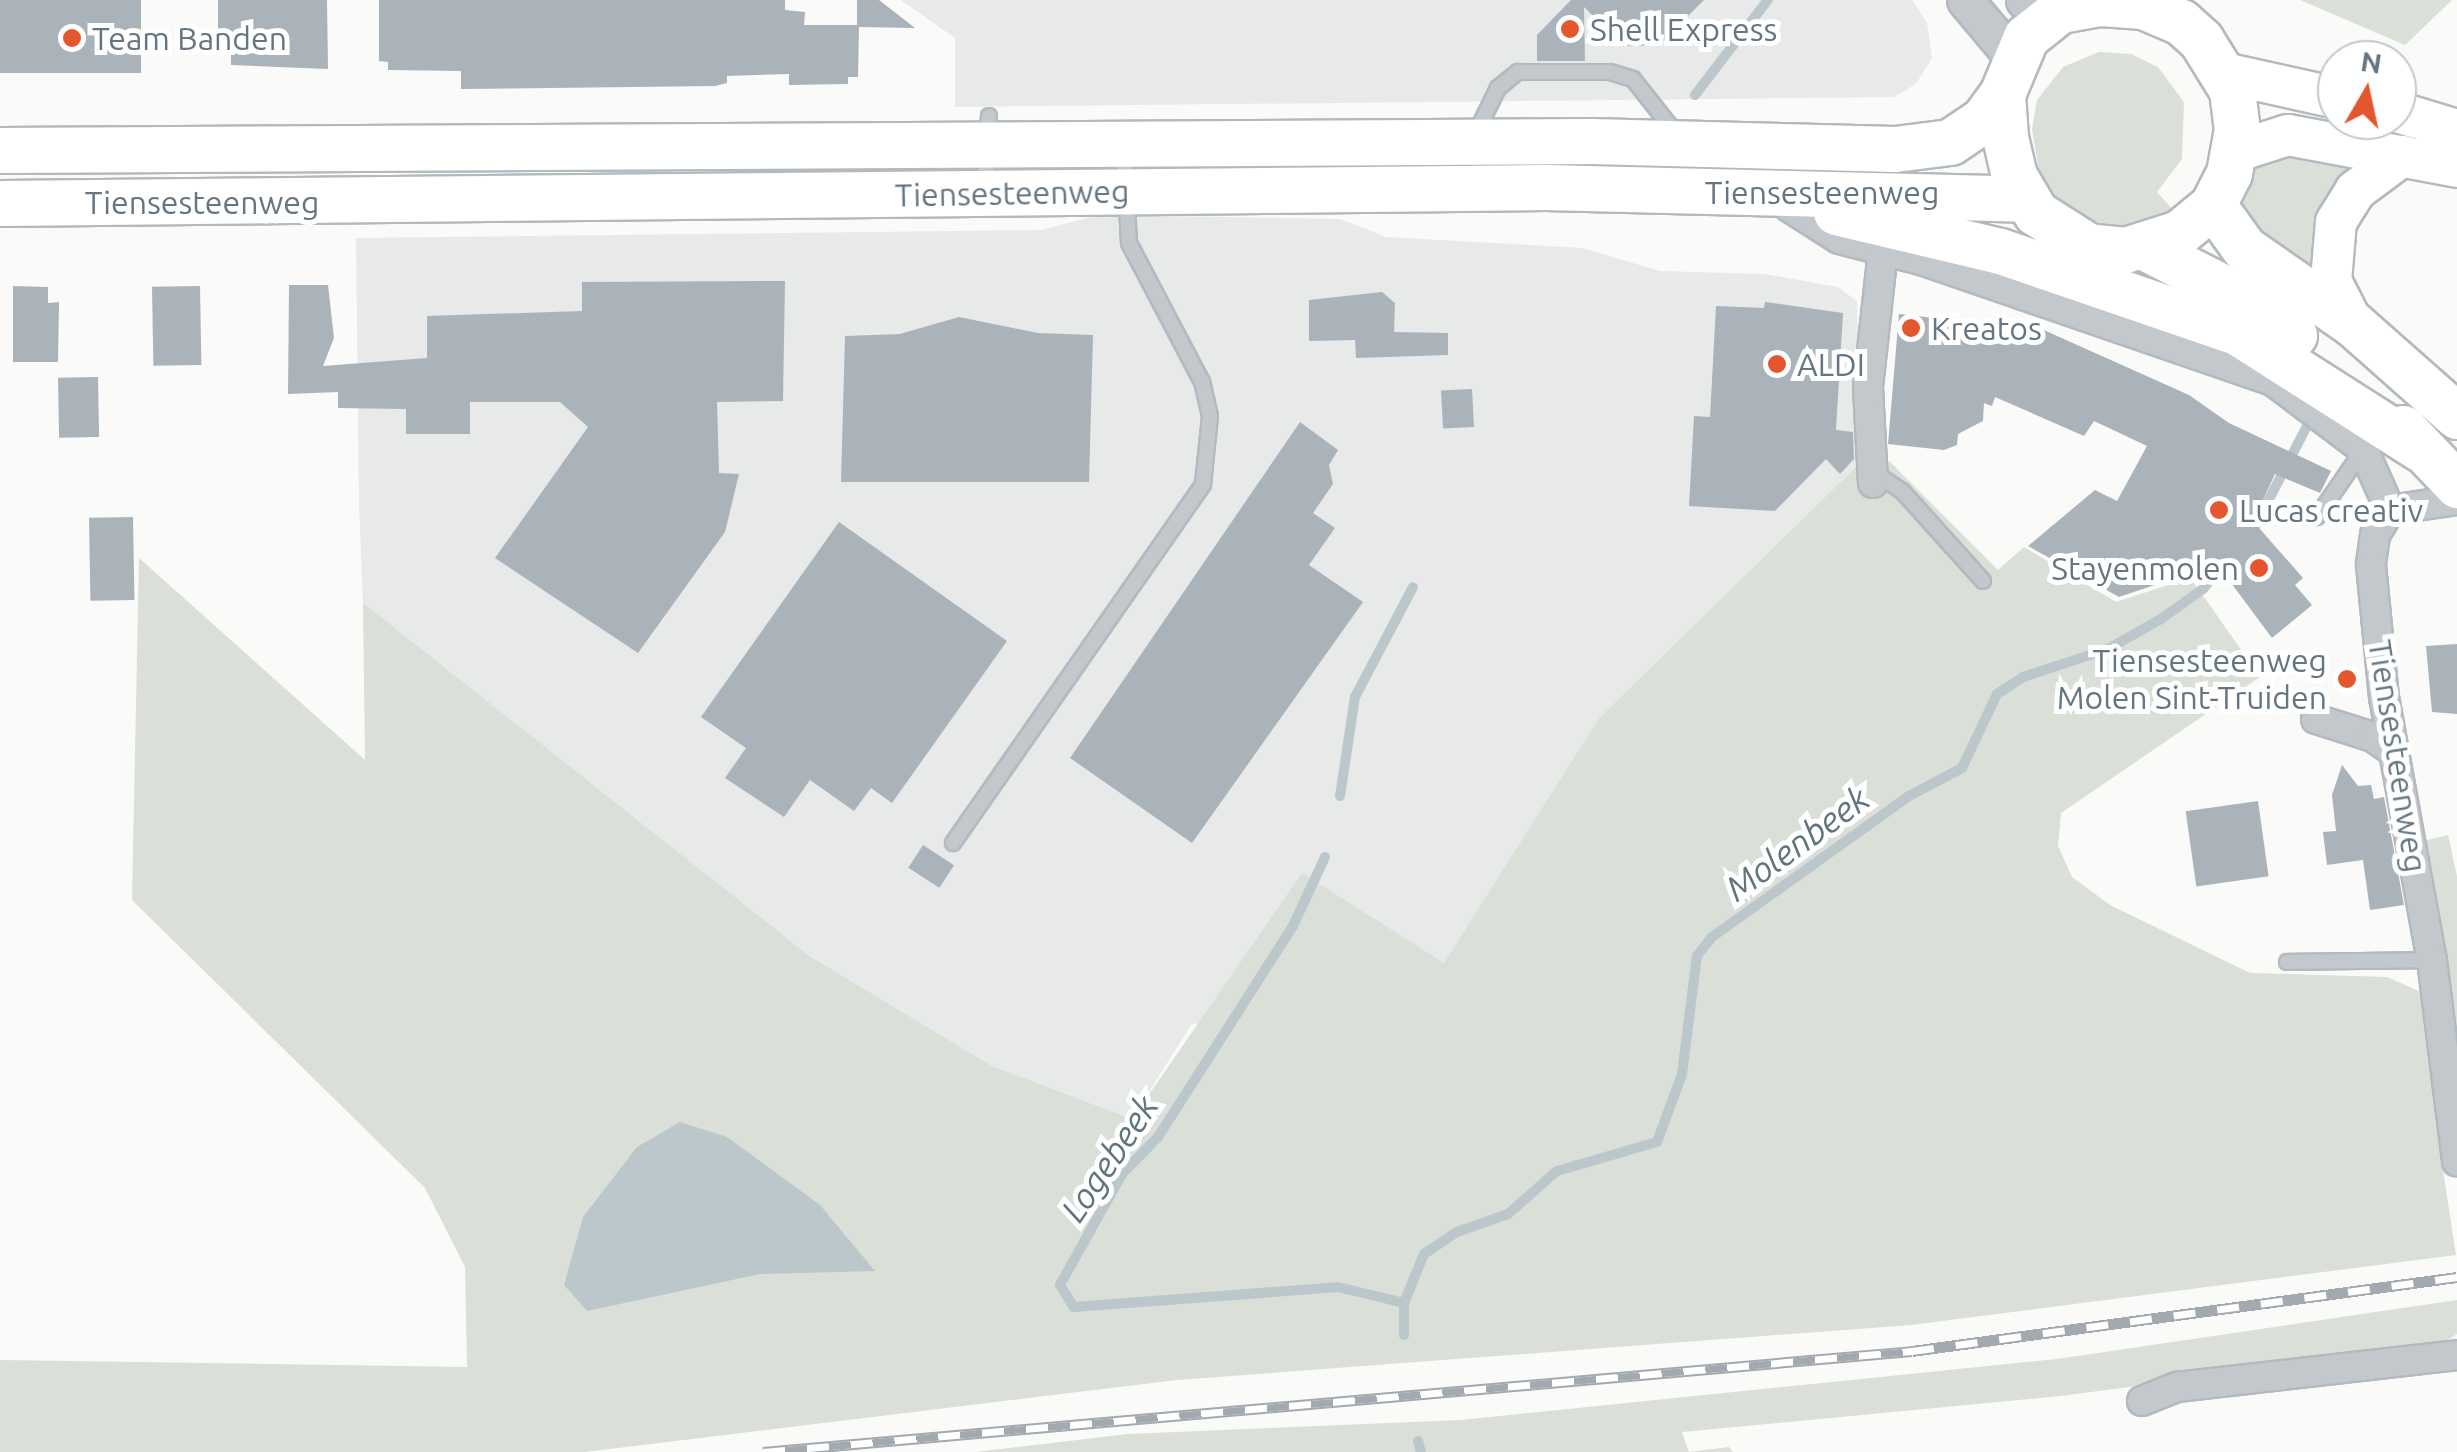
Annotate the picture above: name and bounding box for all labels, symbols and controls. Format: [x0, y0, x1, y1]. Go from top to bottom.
place label: Shell Express [1590, 10, 1777, 48]
marker: Shell Express [1559, 18, 1581, 40]
place label: Team Banden [92, 19, 287, 57]
marker: Team Banden [61, 27, 83, 49]
north arrow [2317, 40, 2417, 140]
text: N [2359, 45, 2384, 79]
street label: Tiensesteenweg [894, 172, 1130, 214]
street label: Tiensesteenweg [1705, 173, 1939, 211]
street label: Tiensesteenweg [85, 183, 319, 221]
place label: Kreatos [1931, 309, 2042, 347]
marker: Kreatos [1900, 317, 1922, 339]
place label: ALDI [1797, 345, 1865, 383]
marker: ALDI [1766, 353, 1788, 375]
place label: Lucas creativ [2239, 491, 2423, 529]
marker: Lucas creativ [2208, 499, 2230, 521]
place label: Stayenmolen [2051, 549, 2239, 587]
marker: Stayenmolen [2248, 557, 2270, 579]
street label: Tiensesteenweg [2361, 637, 2435, 875]
place label: Tiensesteenweg Molen Sint-Truiden [2057, 642, 2327, 717]
marker: Tiensesteenweg Molen Sint-Truiden [2336, 668, 2358, 690]
water label: Molenbeek [1717, 777, 1877, 909]
water label: Logebeek [1051, 1087, 1167, 1229]

